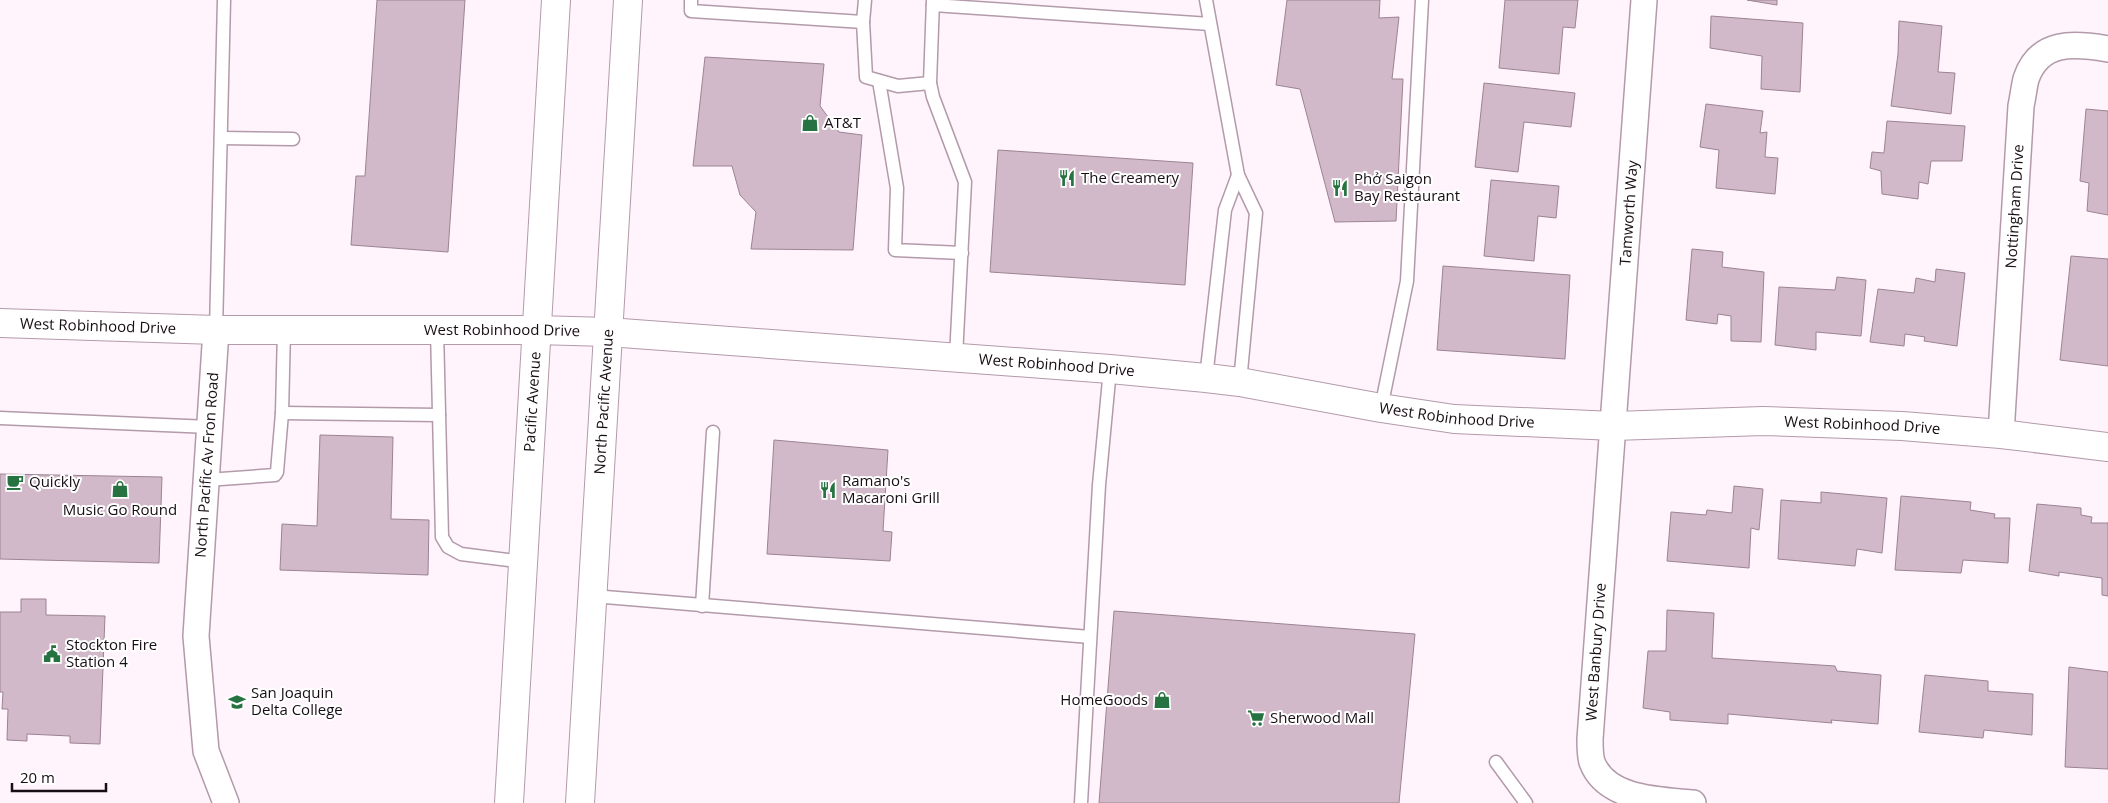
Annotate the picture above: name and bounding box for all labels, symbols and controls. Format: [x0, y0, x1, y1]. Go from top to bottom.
place label: AT&T [824, 112, 862, 132]
shop icon: AT&T [800, 113, 820, 133]
street label: Nottingham Drive [2000, 144, 2028, 269]
street label: Tamworth Way [1614, 159, 1642, 266]
place label: The Creamery [1081, 167, 1180, 187]
restaurant icon: The Creamery [1057, 168, 1077, 188]
place label: Phở Saigon Bay Restaurant [1354, 168, 1460, 205]
restaurant icon: Phở Saigon Bay Restaurant [1330, 178, 1350, 198]
street label: West Robinhood Drive [20, 313, 176, 338]
street label: West Robinhood Drive [424, 319, 580, 340]
street label: North Pacific Avenue [589, 328, 617, 475]
street label: West Robinhood Drive [978, 348, 1136, 380]
street label: Pacific Avenue [519, 351, 544, 452]
street label: North Pacific Av Fron Road [190, 372, 222, 558]
street label: West Robinhood Drive [1378, 397, 1535, 432]
street label: West Robinhood Drive [1784, 411, 1941, 438]
place label: Ramano's Macaroni Grill [842, 470, 940, 507]
place label: Quickly [29, 471, 81, 491]
cafe icon: Quickly [5, 472, 25, 492]
shop icon: Music Go Round [110, 479, 130, 499]
restaurant icon: Ramano's Macaroni Grill [818, 480, 838, 500]
place label: Music Go Round [63, 499, 177, 519]
street label: West Banbury Drive [1580, 582, 1610, 722]
place label: Stockton Fire Station 4 [66, 634, 157, 671]
public building icon: Stockton Fire Station 4 [42, 644, 62, 664]
place label: San Joaquin Delta College [251, 682, 343, 719]
place label: HomeGoods [1060, 689, 1148, 709]
shop icon: HomeGoods [1152, 690, 1172, 710]
school or university icon: San Joaquin Delta College [227, 692, 247, 712]
place label: Sherwood Mall [1270, 707, 1374, 727]
supermarket icon: Sherwood Mall [1246, 708, 1266, 728]
scale bar [12, 760, 106, 792]
text: 20 m [20, 767, 55, 787]

